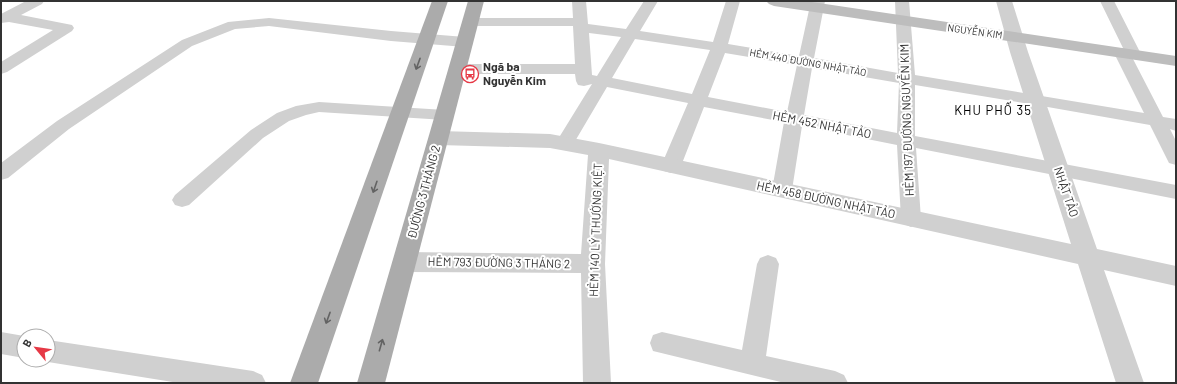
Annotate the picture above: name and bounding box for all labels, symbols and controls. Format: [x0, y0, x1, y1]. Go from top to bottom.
street label: NGUYỄN KIM [947, 20, 1003, 41]
street label: HẺM 197 ĐƯỜNG NGUYỄN KIM [895, 44, 916, 196]
street label: HẺM 440 ĐƯỜNG NHẬT TẢO [749, 46, 867, 78]
one-way arrow [414, 58, 421, 71]
place label: Ngã ba Nguyễn Kim [483, 59, 546, 87]
bus stop icon: Ngã ba Nguyễn Kim [460, 64, 480, 84]
district label: KHU PHỐ 35 [954, 101, 1032, 118]
street label: HẺM 452 NHẬT TẢO [772, 108, 873, 140]
street label: ĐƯỜNG 3 THÁNG 2 [404, 144, 442, 240]
street label: HẺM 140 LÝ THƯỜNG KIỆT [586, 163, 604, 297]
street label: NHẬT TẢO [1052, 165, 1082, 219]
street label: HẺM 458 ĐƯỜNG NHẬT TẢO [756, 177, 897, 221]
one-way arrow [370, 180, 378, 192]
street label: HẺM 793 ĐƯỜNG 3 THÁNG 2 [428, 254, 570, 270]
one-way arrow [323, 312, 331, 324]
north arrow [16, 328, 56, 368]
text: B [19, 337, 34, 349]
one-way arrow [378, 339, 385, 352]

